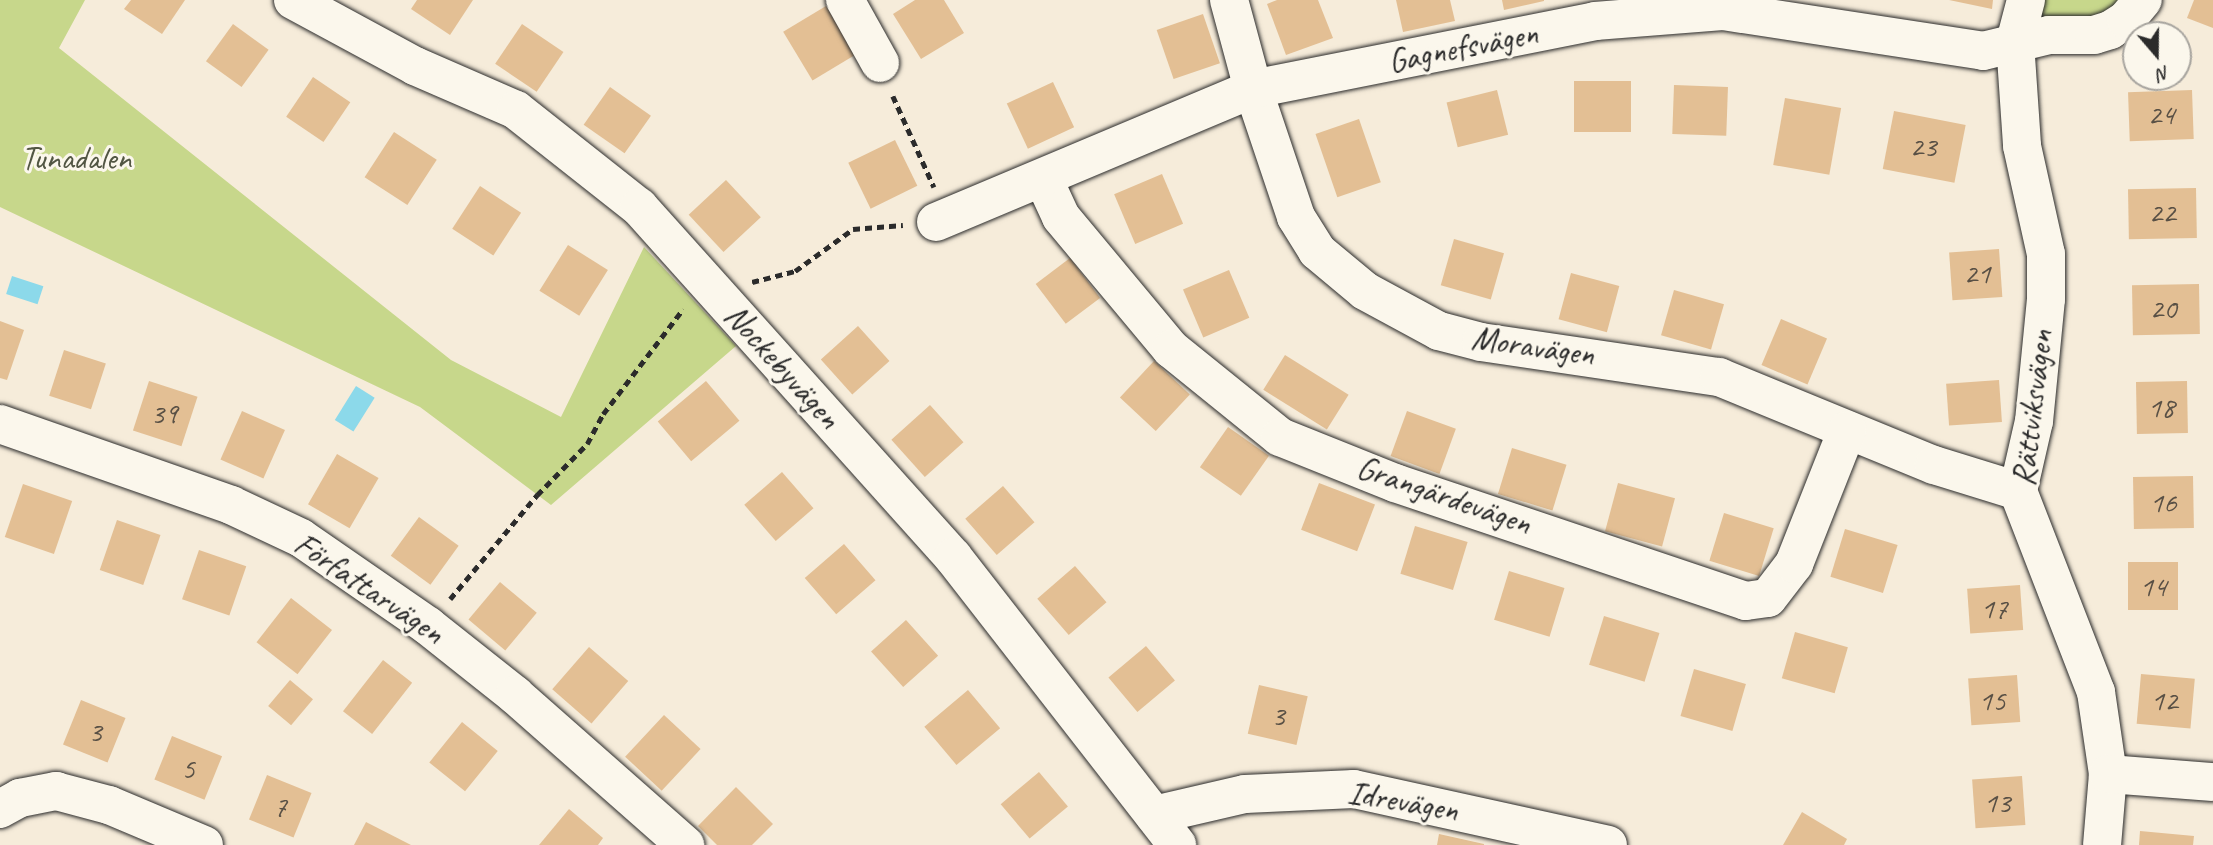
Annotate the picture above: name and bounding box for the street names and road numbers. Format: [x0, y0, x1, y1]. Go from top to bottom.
street label: Gagnefsvägen [1385, 14, 1541, 82]
street label: Nockebyvägen [716, 296, 848, 438]
street label: Moravägen [1469, 319, 1597, 375]
street label: Rättviksvägen [2004, 328, 2062, 488]
street label: Grangärdevägen [1352, 448, 1536, 544]
street label: Författarvägen [287, 524, 451, 654]
street label: Idrevägen [1345, 773, 1461, 831]

